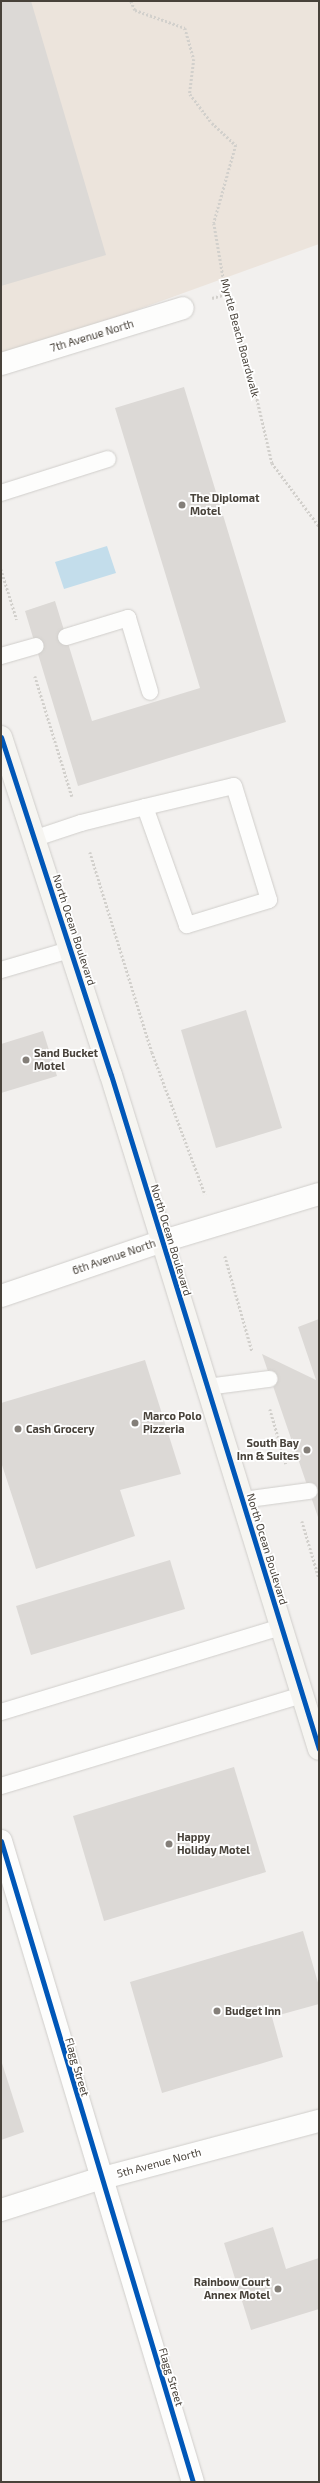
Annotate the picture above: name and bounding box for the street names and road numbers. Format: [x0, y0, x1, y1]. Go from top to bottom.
street label: Myrtle Beach Boardwalk [218, 277, 262, 399]
street label: 7th Avenue North [48, 317, 136, 355]
street label: North Ocean Boulevard [50, 873, 98, 987]
street label: North Ocean Boulevard [148, 1183, 194, 1297]
street label: 6th Avenue North [70, 1236, 158, 1278]
street label: North Ocean Boulevard [244, 1492, 290, 1606]
street label: Flagg Street [62, 2036, 92, 2098]
street label: 5th Avenue North [115, 2145, 203, 2181]
street label: Flagg Street [156, 2346, 186, 2408]

